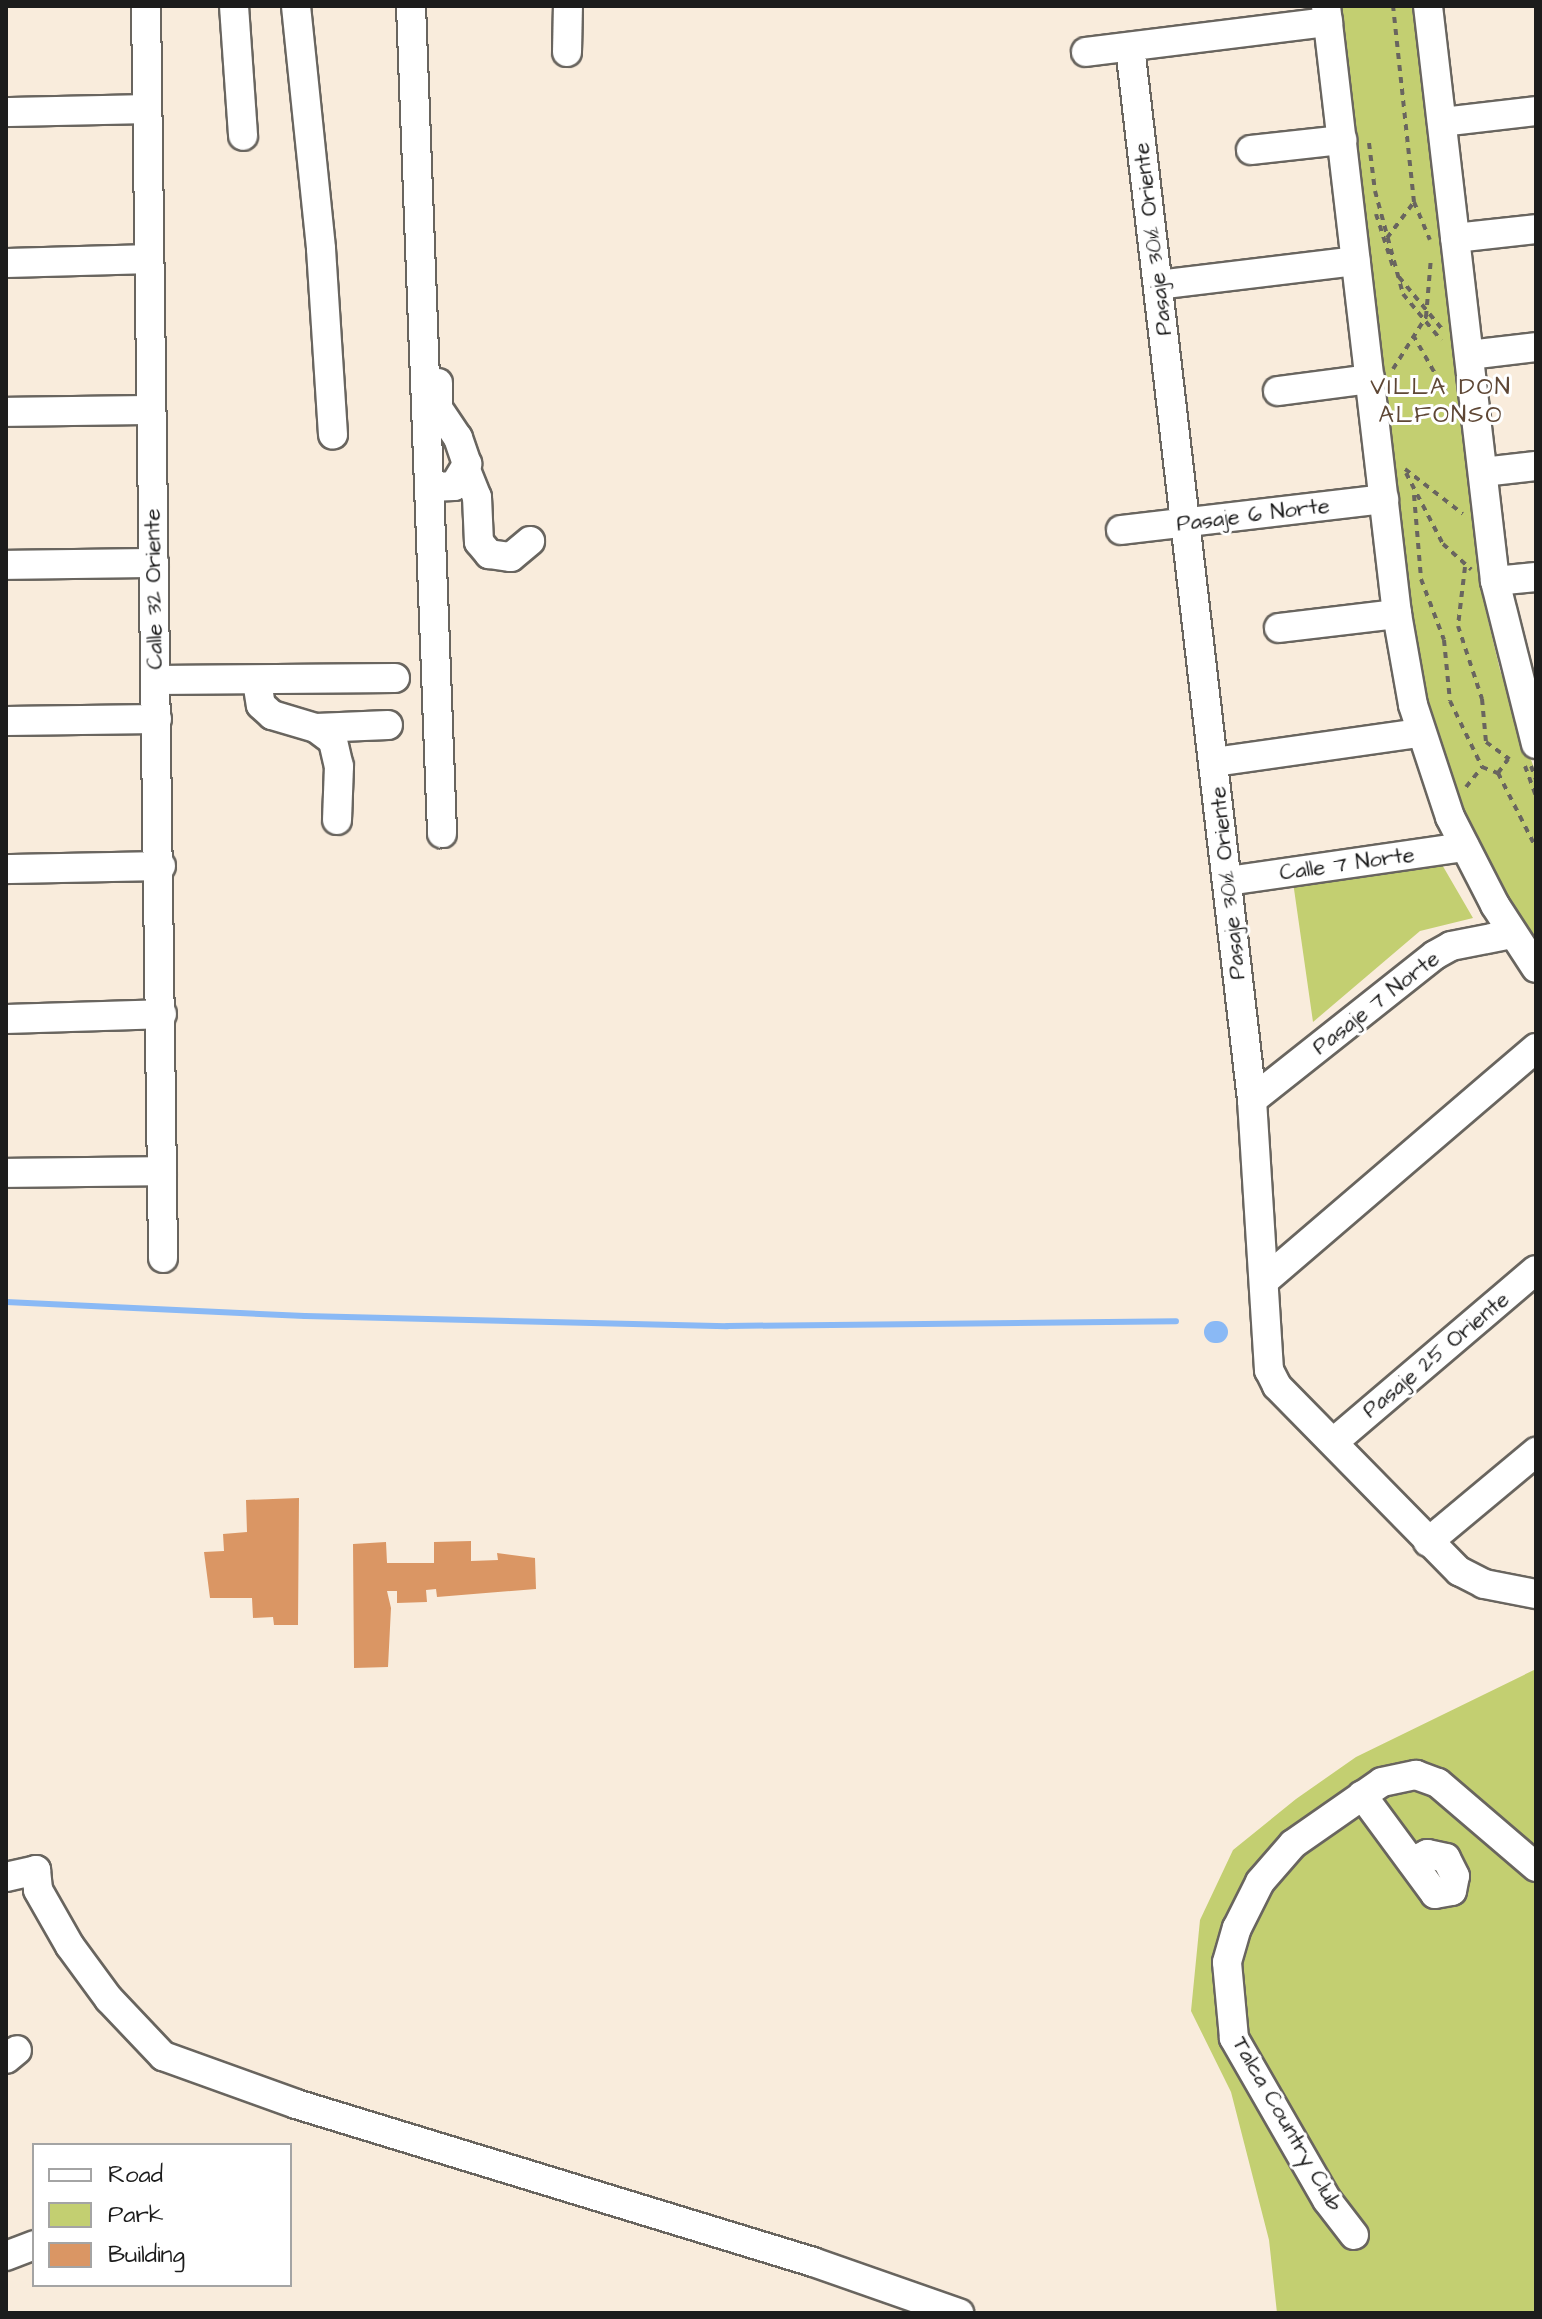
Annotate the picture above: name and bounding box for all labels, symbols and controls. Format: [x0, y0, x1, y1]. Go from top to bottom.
street label: Pasaje 30½ Oriente [1128, 141, 1178, 337]
district label: VILLA DON ALFONSO [1370, 374, 1512, 430]
street label: Pasaje 6 Norte [1175, 493, 1331, 537]
street label: Calle 32 Oriente [139, 508, 169, 670]
street label: Pasaje 30½ Oriente [1205, 785, 1251, 981]
street label: Calle 7 Norte [1278, 841, 1416, 887]
street label: Pasaje 7 Norte [1307, 945, 1445, 1061]
street label: Pasaje 25 Oriente [1357, 1286, 1515, 1424]
street label: Talca Country Club [1226, 2032, 1348, 2216]
legend [32, 2143, 292, 2287]
text: Road [108, 2158, 163, 2192]
text: Park [108, 2198, 164, 2232]
text: Building [108, 2238, 185, 2272]

